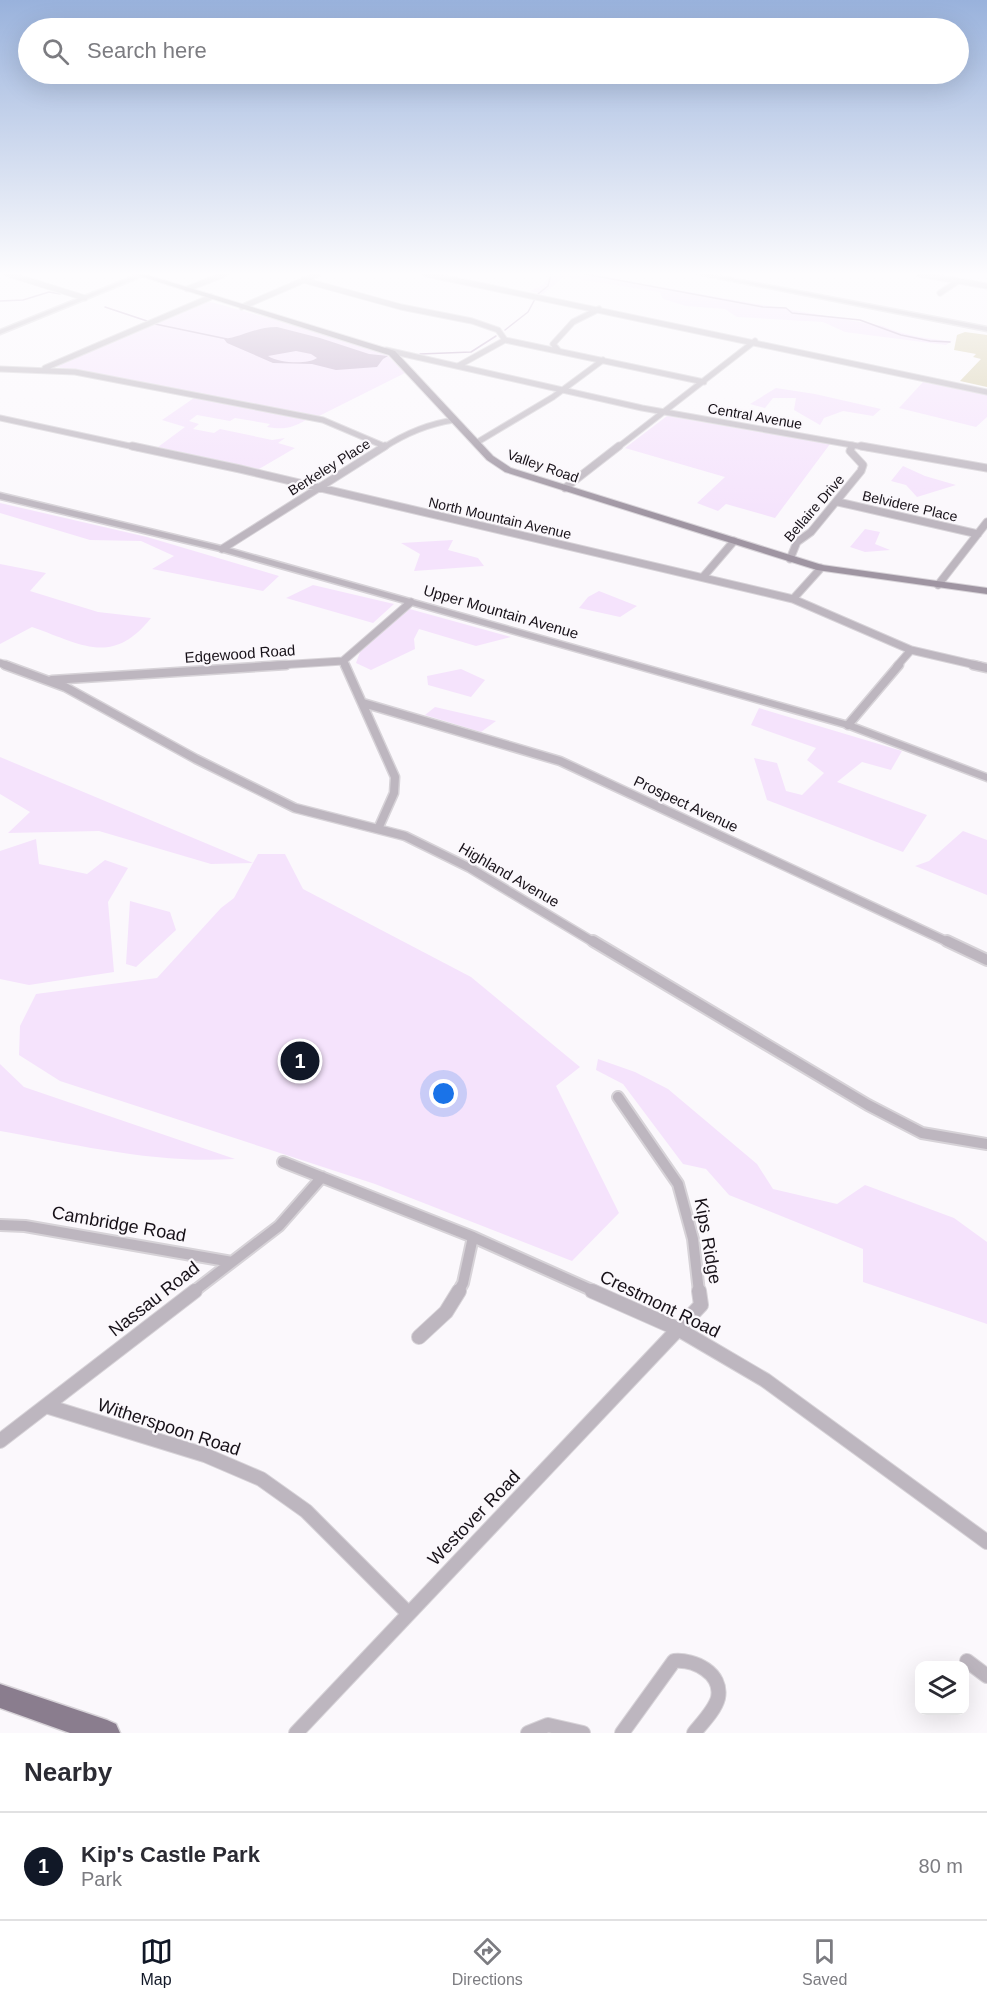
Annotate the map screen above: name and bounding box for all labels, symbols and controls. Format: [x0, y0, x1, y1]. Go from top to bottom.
search box [18, 18, 969, 84]
icon: search [39, 35, 72, 68]
text: Search here [87, 38, 207, 63]
street label: Central Avenue [707, 400, 804, 432]
street label: Berkeley Place [285, 435, 373, 499]
street label: Valley Road [505, 446, 581, 486]
street label: Bellaire Drive [781, 471, 847, 545]
street label: Belvidere Place [861, 487, 959, 525]
street label: North Mountain Avenue [427, 494, 573, 542]
street label: Upper Mountain Avenue [422, 581, 581, 642]
street label: Edgewood Road [184, 641, 296, 666]
street label: Prospect Avenue [631, 772, 741, 835]
street label: Highland Avenue [456, 839, 562, 910]
pin: 1 [280, 1038, 320, 1084]
your location [429, 1079, 458, 1108]
street label: Kips Ridge [691, 1196, 725, 1286]
street label: Cambridge Road [50, 1202, 188, 1246]
street label: Nassau Road [105, 1258, 203, 1340]
street label: Crestmont Road [597, 1266, 723, 1342]
street label: Witherspoon Road [95, 1394, 243, 1460]
street label: Westover Road [424, 1467, 524, 1569]
map controls [915, 1661, 969, 1715]
button: layers [915, 1661, 969, 1715]
text: Nearby [24, 1757, 112, 1787]
text: Kip's Castle Park [81, 1842, 260, 1867]
text: 1 [38, 1855, 49, 1877]
text: 80 m [919, 1855, 963, 1877]
text: Park [81, 1868, 122, 1890]
tab: Map [140, 1935, 173, 1989]
tab: Directions [452, 1935, 523, 1989]
tab: Saved [802, 1935, 847, 1989]

